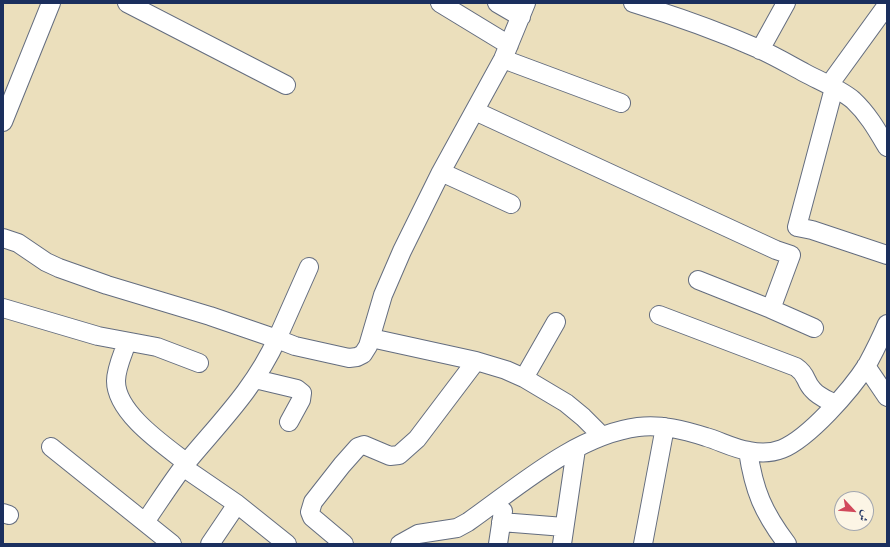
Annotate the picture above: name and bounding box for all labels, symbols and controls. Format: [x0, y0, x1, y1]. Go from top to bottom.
north arrow [834, 491, 874, 531]
text: ش [855, 508, 873, 524]

